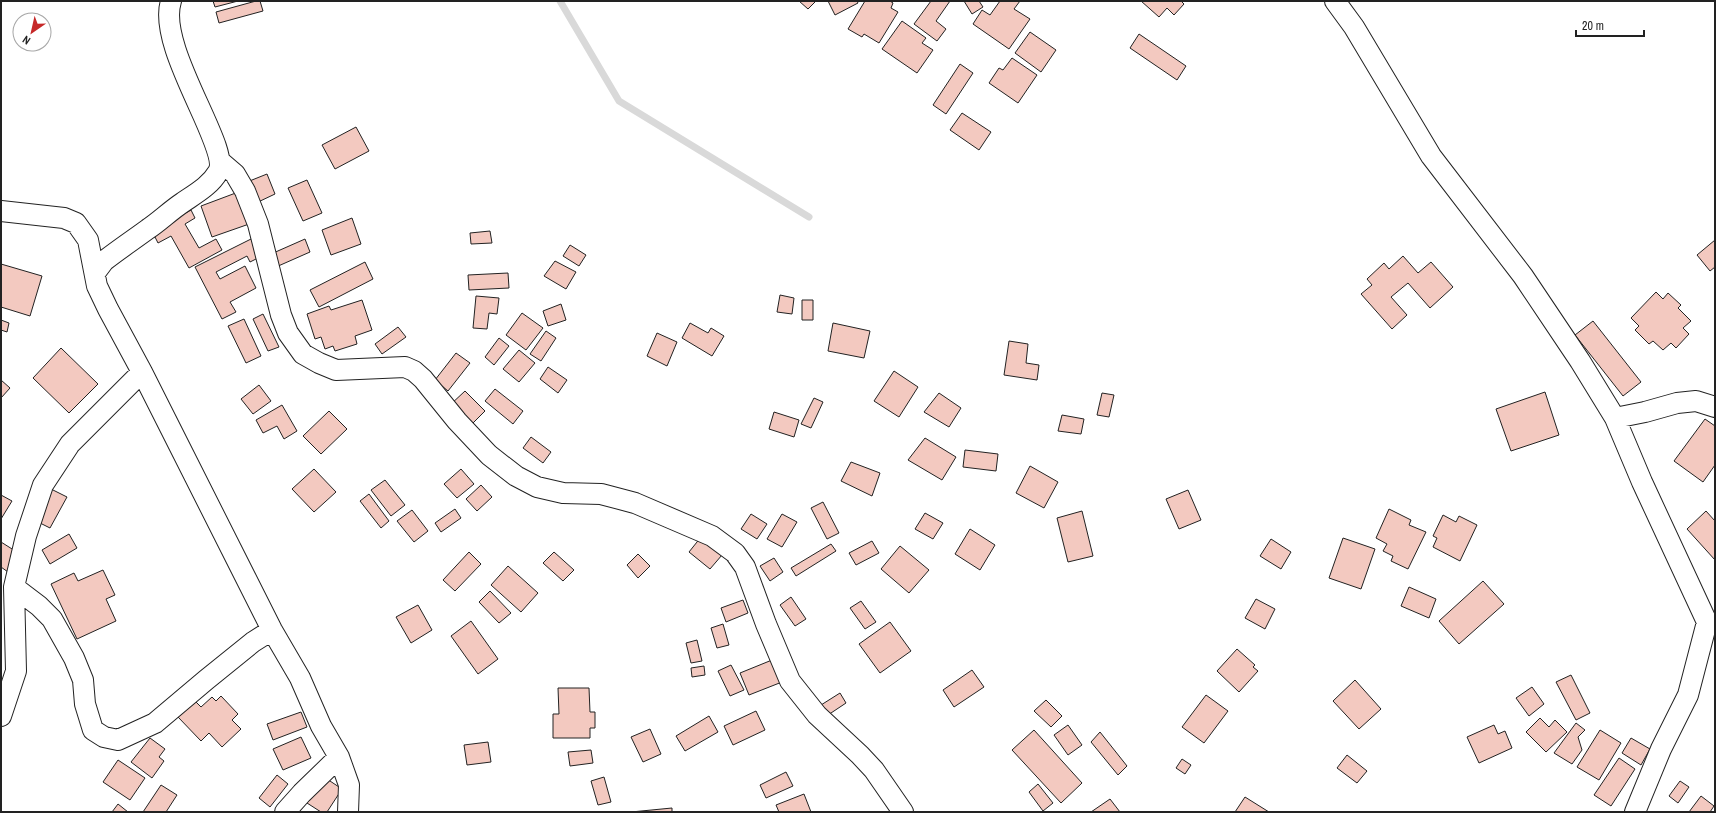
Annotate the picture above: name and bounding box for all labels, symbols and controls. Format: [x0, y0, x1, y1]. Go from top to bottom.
north arrow [12, 12, 52, 52]
scale bar [1576, 12, 1644, 38]
text: 20 m [1582, 18, 1604, 34]
text: N [20, 33, 33, 48]

